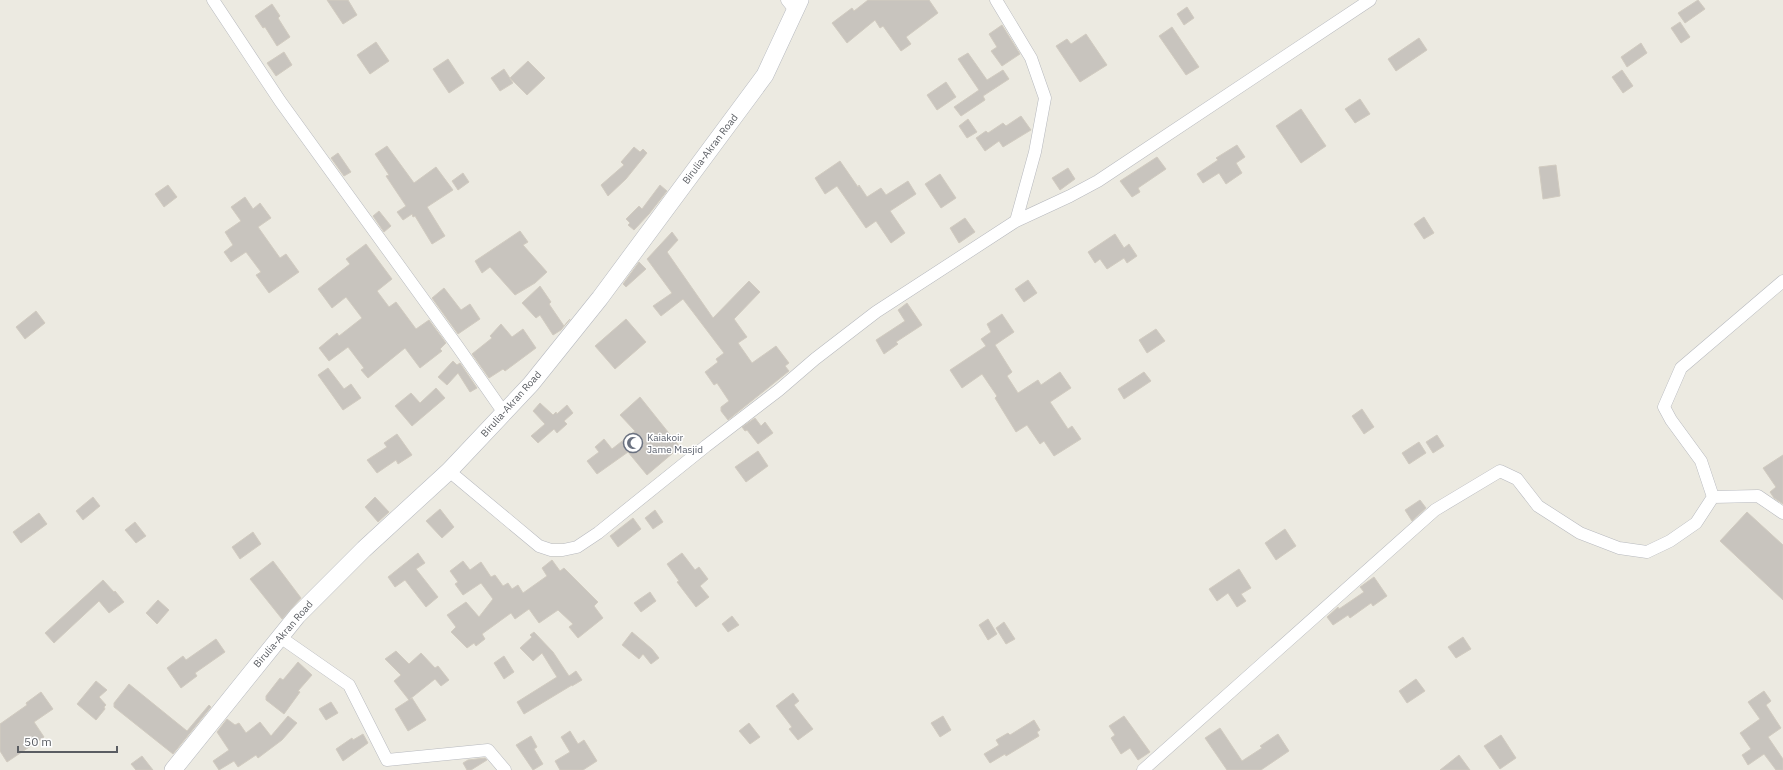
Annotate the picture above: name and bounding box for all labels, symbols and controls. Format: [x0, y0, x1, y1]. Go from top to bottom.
street label: Birulia-Akran Road [679, 111, 741, 187]
street label: Birulia-Akran Road [478, 368, 544, 440]
place label: Kaiakoir Jame Masjid [647, 431, 703, 456]
mosque icon: Kaiakoir Jame Masjid [622, 432, 644, 454]
street label: Birulia-Akran Road [250, 598, 316, 670]
scale bar [18, 728, 117, 754]
text: 50 m [24, 734, 52, 749]

